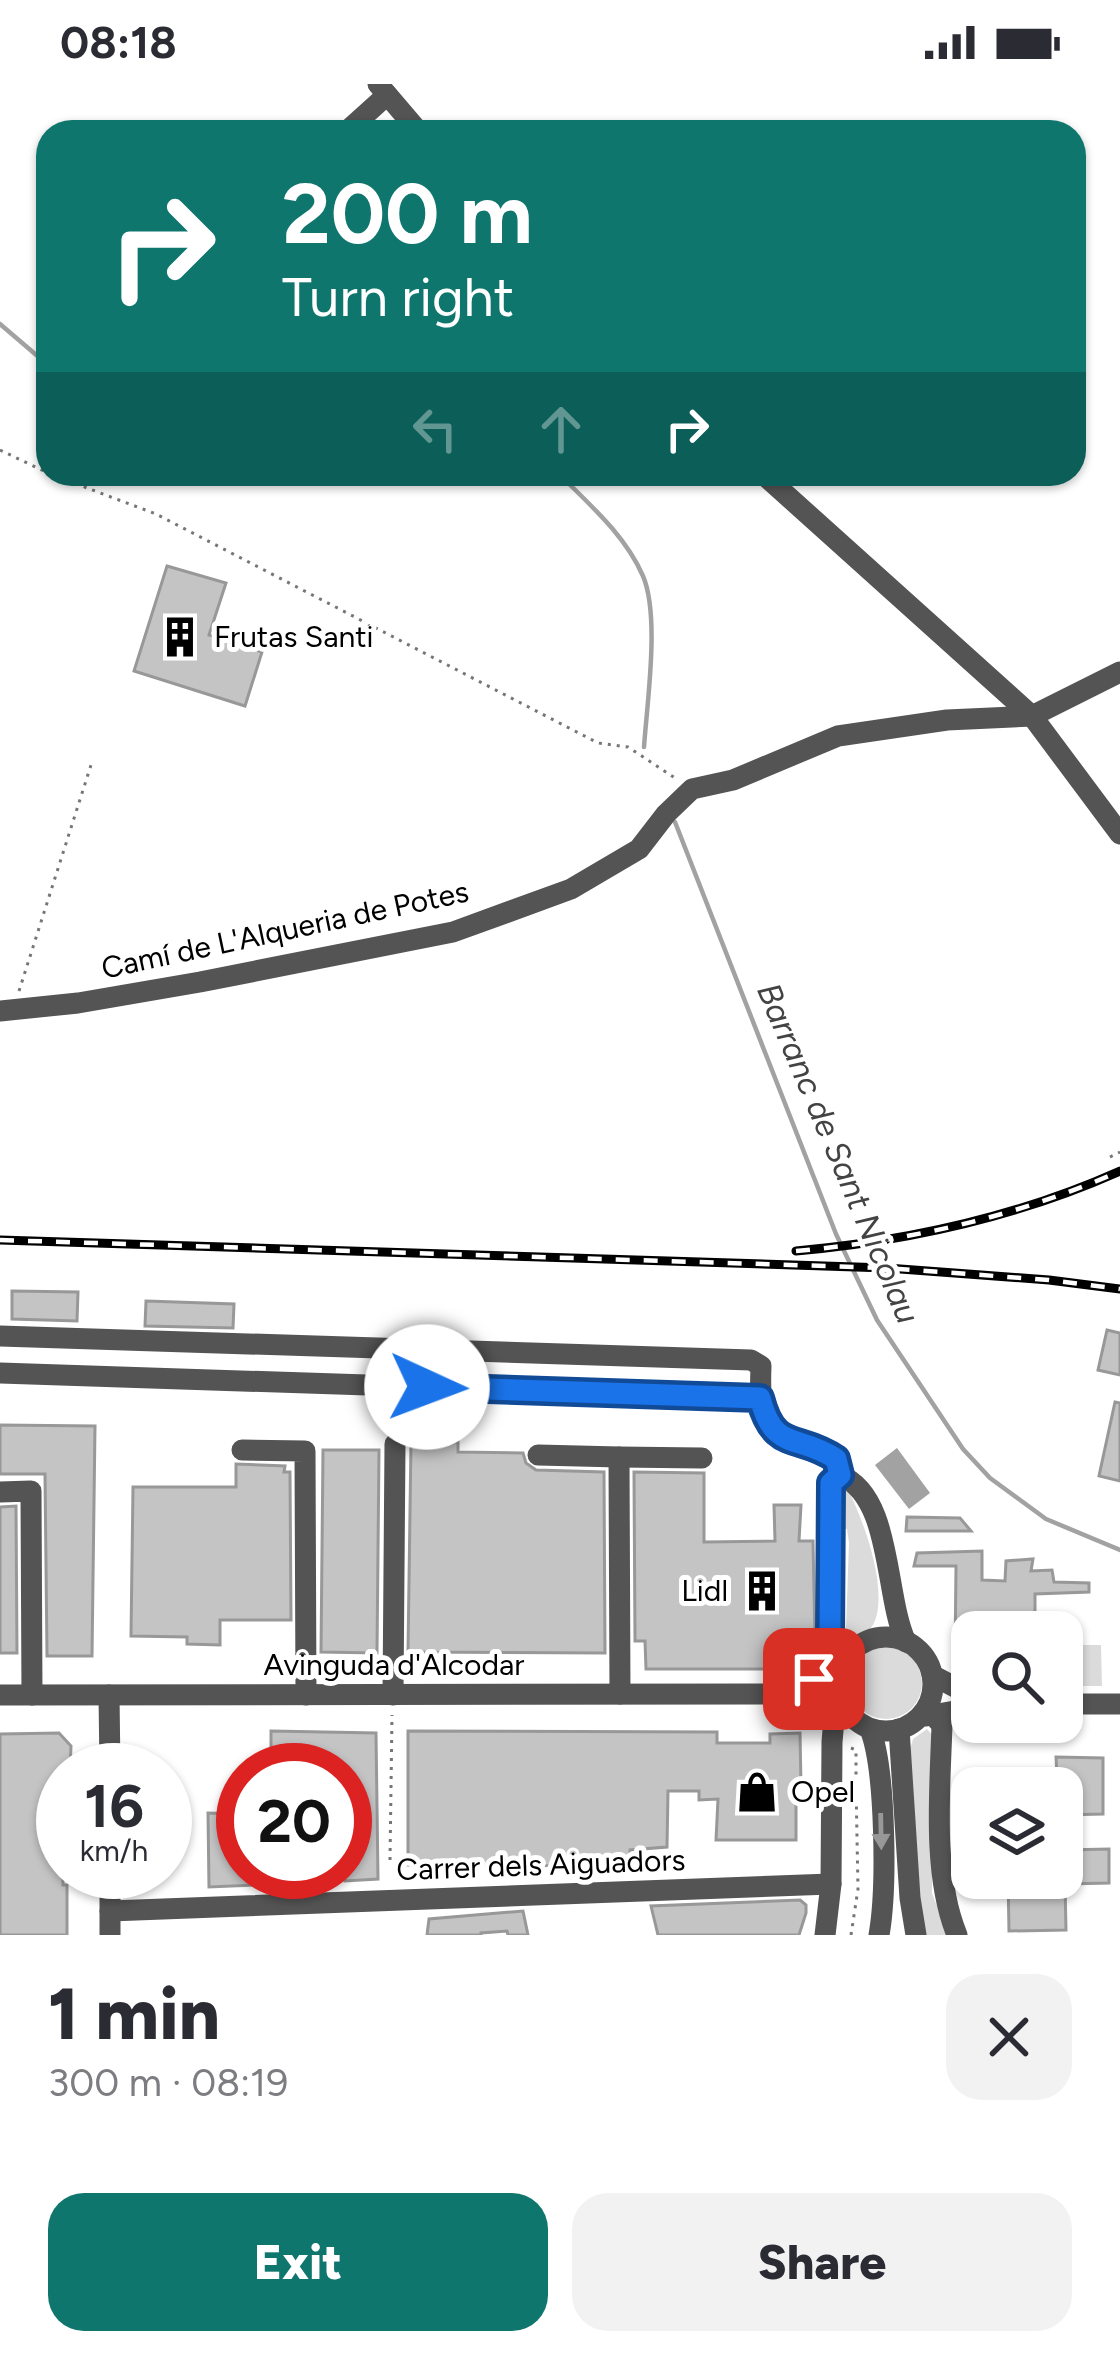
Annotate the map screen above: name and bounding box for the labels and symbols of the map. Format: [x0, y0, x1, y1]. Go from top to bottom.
building icon: Frutas Santi [157, 614, 203, 660]
place label: Frutas Santi [214, 618, 374, 655]
street label: Camí de L'Alqueria de Potes [98, 872, 472, 987]
water label: Barranc de Sant Nicolau [749, 977, 928, 1329]
position arrow [364, 1324, 490, 1450]
building icon: Lidl [739, 1568, 785, 1614]
place label: Lidl [681, 1572, 728, 1609]
pin [763, 1628, 865, 1730]
street label: Avinguda d'Alcodar [263, 1646, 525, 1683]
speed limit sign: 20 [216, 1743, 372, 1899]
shop icon: Opel [734, 1769, 780, 1815]
place label: Opel [791, 1773, 855, 1810]
one-way arrow [872, 1813, 891, 1851]
street label: Carrer dels Aiguadors [396, 1841, 686, 1888]

